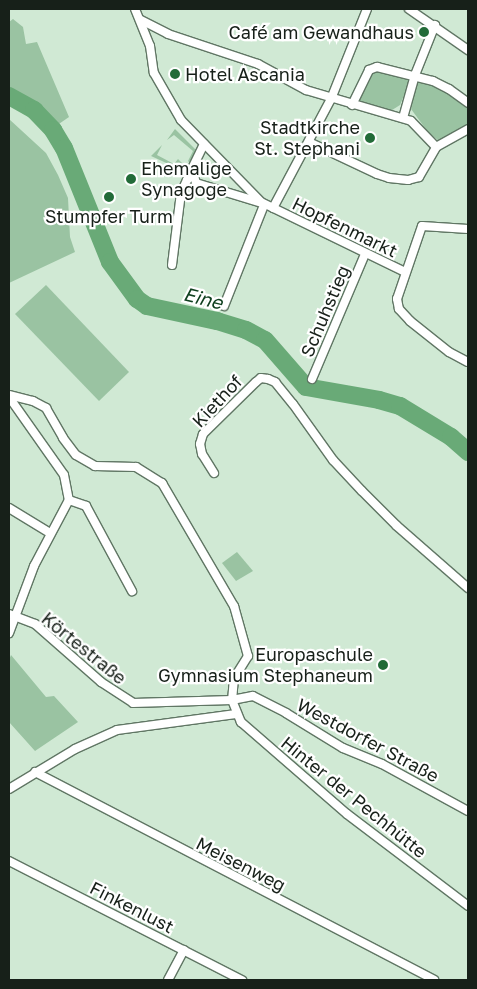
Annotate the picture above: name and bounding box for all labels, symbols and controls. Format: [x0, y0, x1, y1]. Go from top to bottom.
place label: Café am Gewandhaus [229, 21, 414, 43]
marker: Café am Gewandhaus [418, 26, 430, 38]
place label: Hotel Ascania [185, 63, 305, 85]
marker: Hotel Ascania [169, 68, 181, 80]
place label: Stadtkirche St. Stephani [254, 117, 360, 160]
marker: Stadtkirche St. Stephani [364, 132, 376, 144]
place label: Ehemalige Synagoge [141, 158, 232, 200]
marker: Ehemalige Synagoge [125, 173, 137, 185]
marker: Stumpfer Turm [103, 191, 115, 203]
street label: Hopfenmarkt [289, 192, 401, 262]
place label: Stumpfer Turm [45, 205, 173, 227]
street label: Schuhstieg [296, 262, 354, 360]
water label: Eine [181, 282, 225, 314]
street label: Kiethof [188, 371, 246, 431]
street label: Körtestraße [37, 607, 131, 689]
place label: Europaschule Gymnasium Stephaneum [158, 644, 373, 686]
marker: Europaschule Gymnasium Stephaneum [377, 659, 389, 671]
street label: Westdorfer Straße [293, 693, 443, 787]
street label: Hinter der Pechhütte [277, 732, 431, 862]
street label: Meisenweg [193, 832, 289, 896]
street label: Finkenlust [86, 877, 178, 937]

